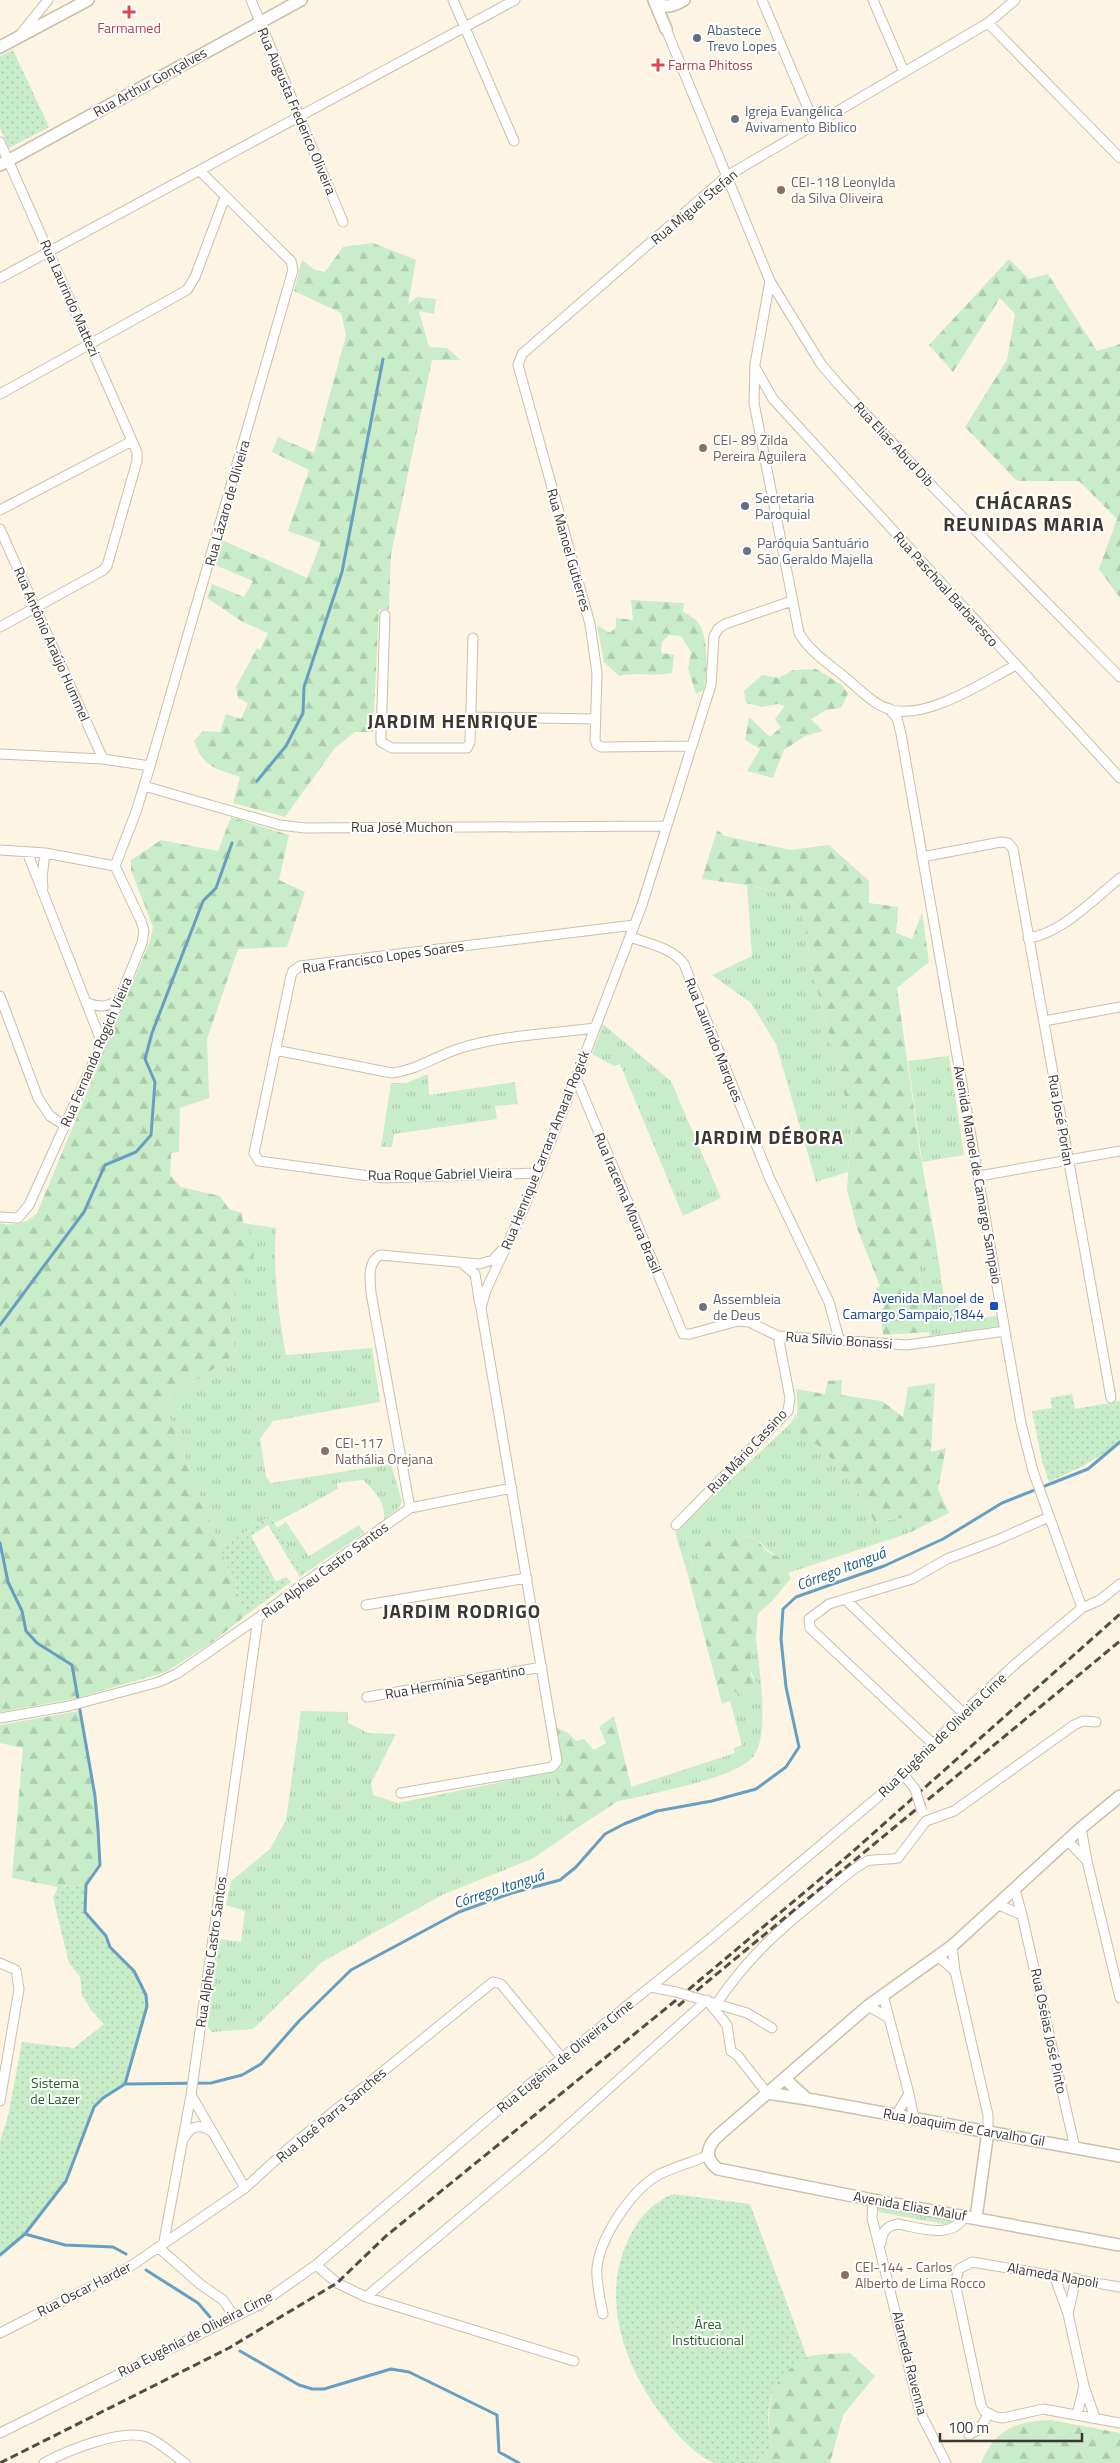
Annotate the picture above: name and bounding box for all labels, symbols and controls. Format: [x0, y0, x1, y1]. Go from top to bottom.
marker: Farmamed [123, 6, 135, 18]
place label: Farmamed [97, 17, 161, 38]
place label: Abastece Trevo Lopes [707, 19, 777, 56]
street label: Rua Augusta Frederico Oliveira [253, 24, 342, 198]
marker: Abastece Trevo Lopes [691, 32, 703, 44]
street label: Rua Arthur Gonçalves [89, 42, 210, 122]
place label: Farma Phitoss [668, 54, 753, 75]
marker: Farma Phitoss [652, 59, 664, 71]
place label: Igreja Evangélica Avivamento Biblico [745, 100, 857, 137]
marker: Igreja Evangélica Avivamento Biblico [729, 113, 741, 125]
street label: Rua Miguel Stefan [646, 164, 742, 249]
place label: CEI-118 Leonylda da Silva Oliveira [791, 171, 895, 208]
marker: CEI-118 Leonylda da Silva Oliveira [775, 184, 787, 196]
street label: Rua Laurindo Mattezi [35, 236, 106, 359]
street label: Rua Elias Abud Dib [849, 396, 940, 491]
place label: CEI- 89 Zilda Pereira Aguilera [713, 429, 806, 466]
street label: Rua Lázaro de Oliveira [198, 437, 255, 568]
marker: CEI- 89 Zilda Pereira Aguilera [697, 442, 709, 454]
street label: Rua Manoel Gutierres [542, 486, 597, 614]
place label: Secretaria Paroquial [755, 487, 814, 524]
district label: CHÁCARAS REUNIDAS MARIA [943, 487, 1105, 538]
marker: Secretaria Paroquial [739, 500, 751, 512]
street label: Rua Paschoal Barbaresco [889, 526, 1004, 651]
place label: Paróquia Santuário São Geraldo Majella [757, 532, 873, 569]
marker: Paróquia Santuário São Geraldo Majella [741, 545, 753, 557]
street label: Rua Antônio Araújo Hummel [9, 563, 96, 724]
district label: JARDIM HENRIQUE [367, 706, 539, 735]
street label: Rua José Muchon [351, 816, 453, 837]
street label: Rua Francisco Lopes Soares [301, 935, 465, 978]
street label: Rua Fernando Rogich Vieira [54, 974, 137, 1130]
street label: Rua Laurindo Marques [680, 975, 749, 1105]
street label: Rua Henrique Carrara Amaral Rogick [495, 1047, 594, 1253]
street label: Avenida Manoel de Camargo Sampaio [949, 1064, 1008, 1286]
street label: Rua José Porlan [1043, 1073, 1080, 1167]
district label: JARDIM DÉBORA [694, 1122, 844, 1151]
street label: Rua Iracema Moura Brasil [589, 1129, 668, 1276]
street label: Rua Roque Gabriel Vieira [368, 1162, 512, 1185]
place label: Avenida Manoel de Camargo Sampaio,1844 [843, 1287, 984, 1324]
place label: Assembleia de Deus [713, 1288, 781, 1325]
marker: Avenida Manoel de Camargo Sampaio,1844 [988, 1300, 1000, 1312]
marker: Assembleia de Deus [697, 1301, 709, 1313]
street label: Rua Sílvio Bonassi [785, 1325, 893, 1354]
street label: Rua Mário Cassino [702, 1404, 791, 1498]
place label: CEI-117 Nathália Orejana [335, 1432, 433, 1469]
marker: CEI-117 Nathália Orejana [319, 1445, 331, 1457]
street label: Rua Alpheu Castro Santos [257, 1516, 392, 1623]
water label: Córrego Itanguá [793, 1540, 890, 1596]
district label: JARDIM RODRIGO [383, 1596, 541, 1625]
street label: Rua Hermínia Segantino [383, 1659, 527, 1704]
street label: Rua Eugênia de Oliveira Cirne [873, 1668, 1010, 1802]
water label: Córrego Itanguá [451, 1863, 549, 1914]
street label: Rua Alpheu Castro Santos [190, 1875, 232, 2029]
street label: Rua Oséias José Pinto [1026, 1966, 1073, 2096]
street label: Rua Eugênia de Oliveira Cirne [492, 1994, 638, 2118]
street label: Rua José Parra Sanches [271, 2062, 390, 2167]
park label: Sistema de Lazer [30, 2072, 80, 2109]
street label: Rua Joaquim de Carvalho Gil [882, 2102, 1047, 2151]
street label: Avenida Elias Maluf [852, 2185, 969, 2226]
street label: Rua Oscar Harder [33, 2256, 135, 2321]
place label: CEI-144 - Carlos Alberto de Lima Rocco [855, 2256, 986, 2293]
street label: Alameda Napoli [1006, 2256, 1100, 2293]
marker: CEI-144 - Carlos Alberto de Lima Rocco [839, 2269, 851, 2281]
street label: Rua Eugênia de Oliveira Cirne [114, 2285, 276, 2382]
street label: Alameda Ravenna [887, 2309, 934, 2417]
park label: Área Institucional [672, 2313, 744, 2350]
scale bar [940, 2410, 1082, 2442]
text: 100 m [948, 2416, 989, 2439]

